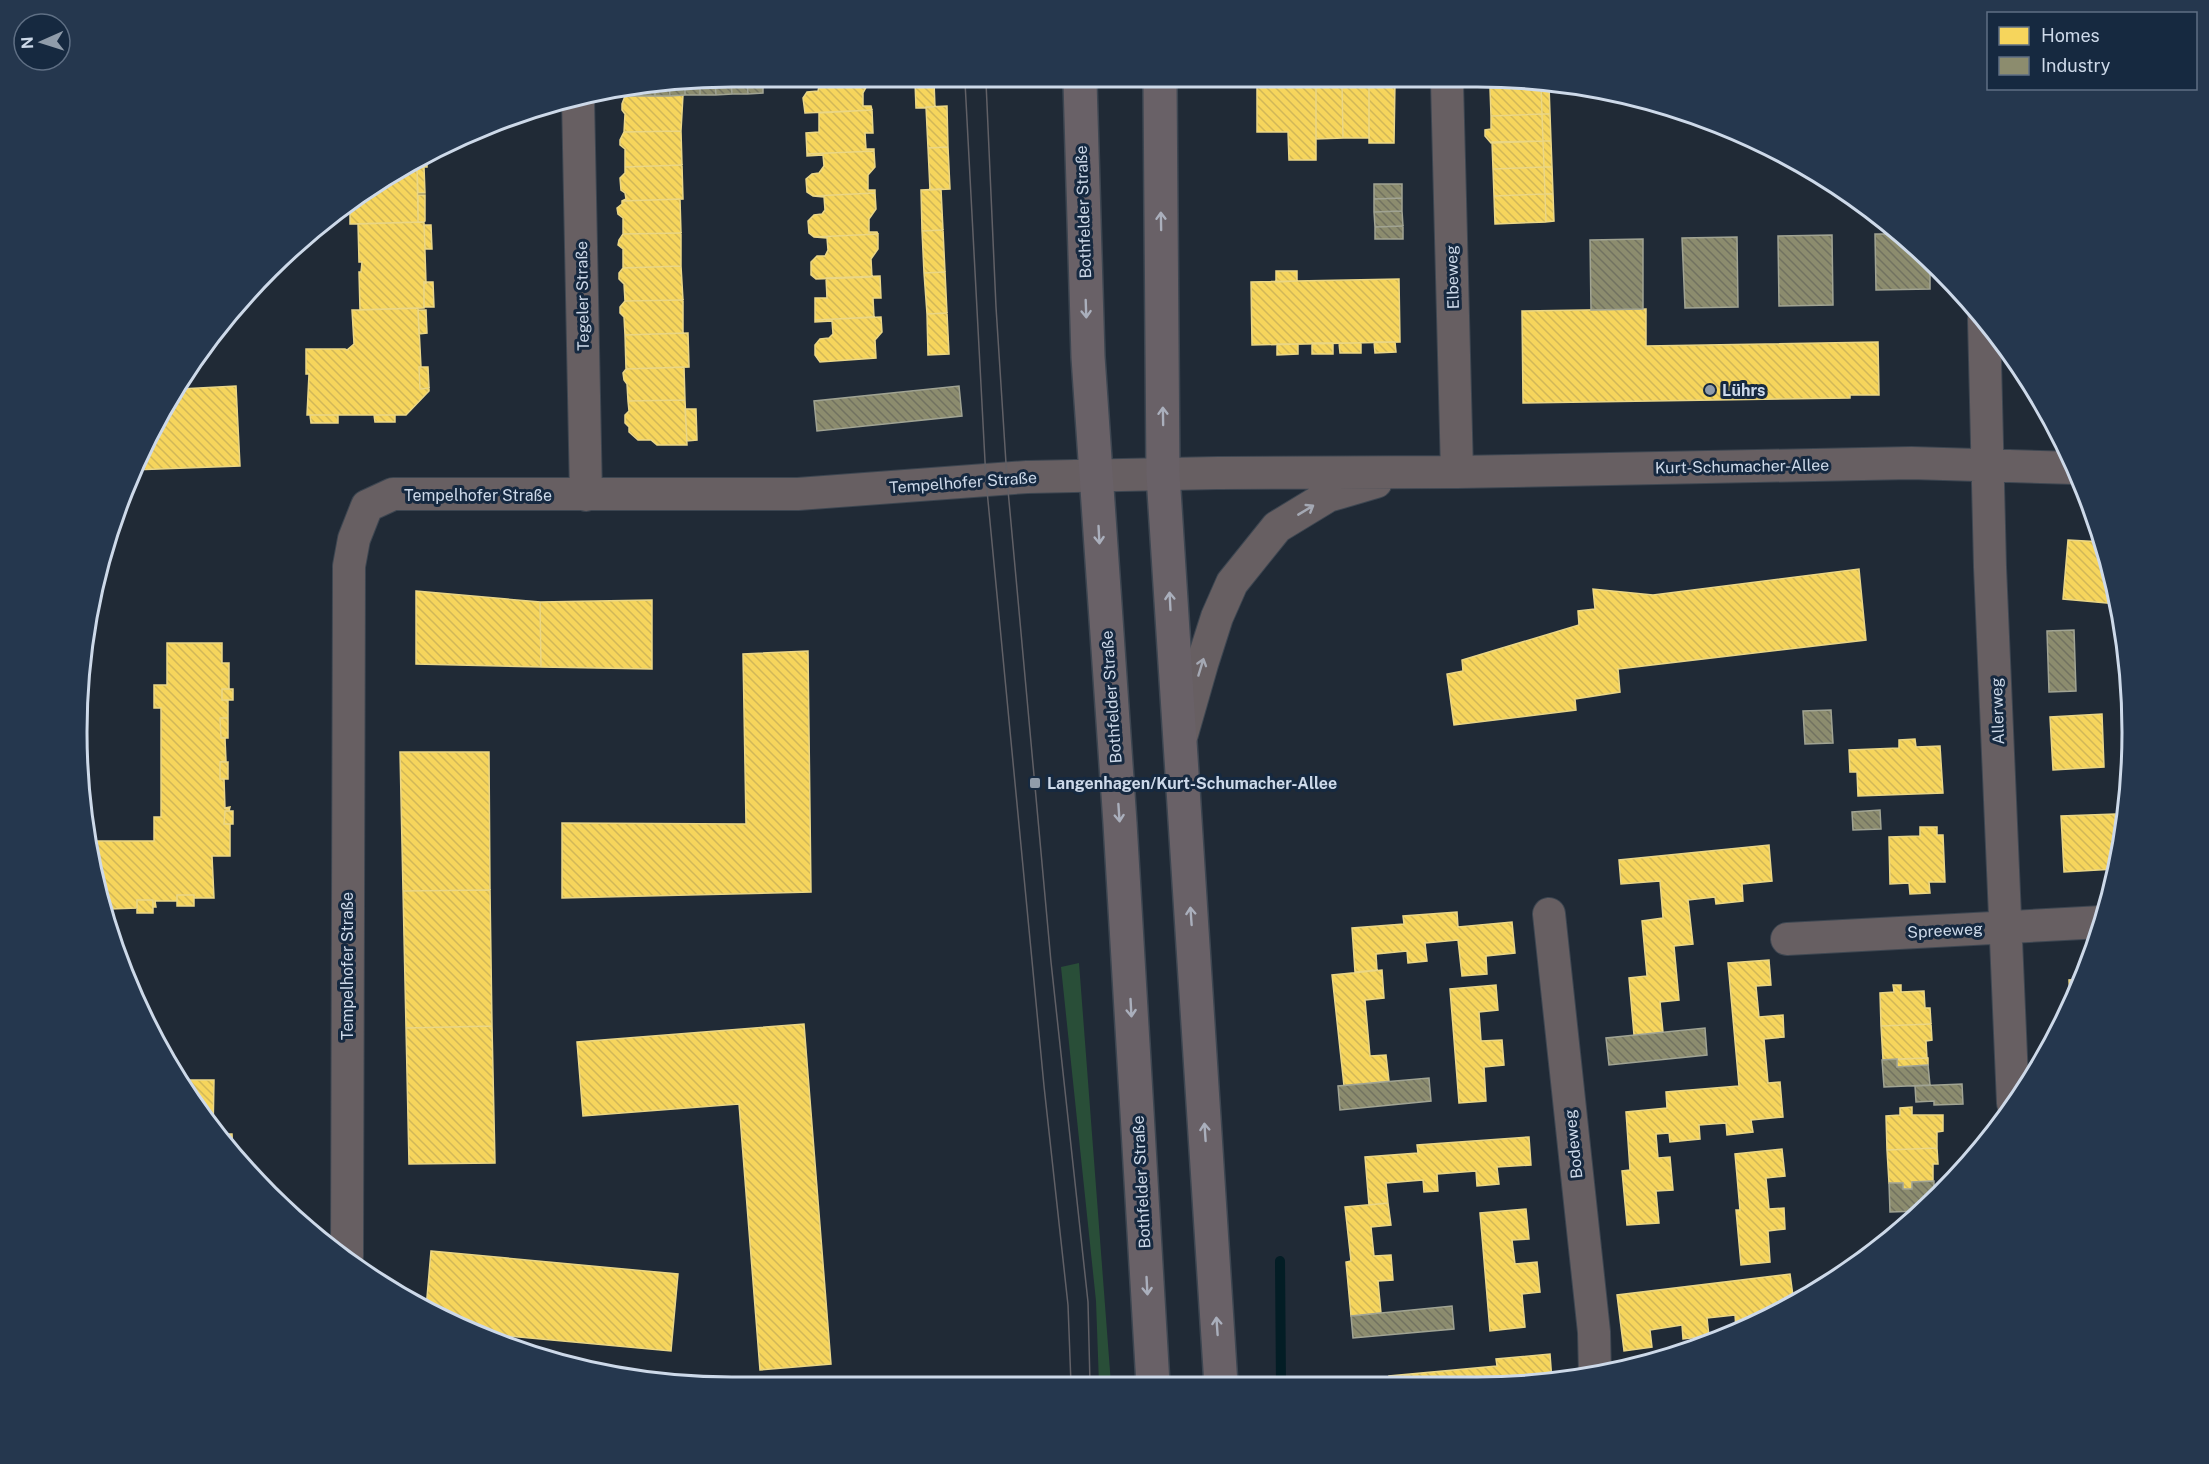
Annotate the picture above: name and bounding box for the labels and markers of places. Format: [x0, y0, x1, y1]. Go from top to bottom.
place label: Lührs [1722, 381, 1765, 400]
marker: Lührs [1703, 383, 1717, 397]
place label: Langenhagen/Kurt-Schumacher-Allee [1047, 774, 1337, 793]
marker: Langenhagen/Kurt-Schumacher-Allee [1028, 776, 1042, 790]

